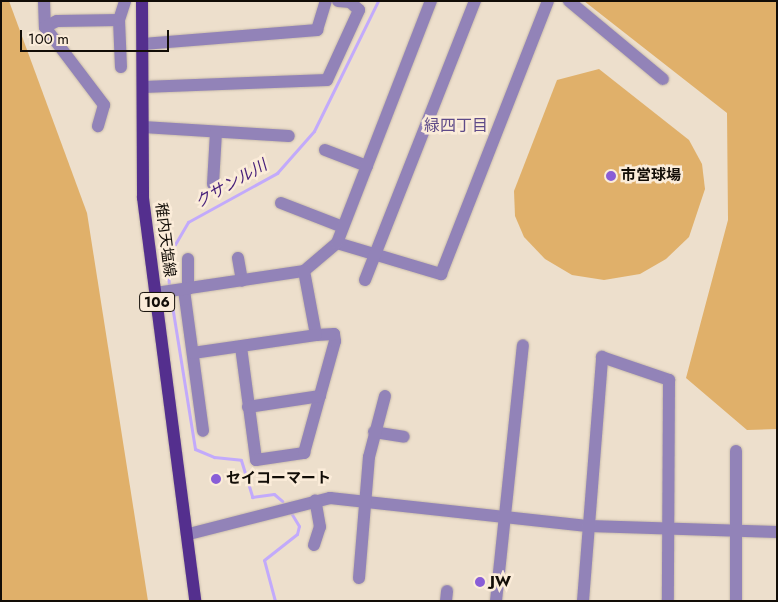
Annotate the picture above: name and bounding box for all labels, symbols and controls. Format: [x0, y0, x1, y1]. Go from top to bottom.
scale bar [22, 20, 171, 52]
text: 100 m [28, 28, 69, 50]
district label: 緑四丁目 [424, 116, 488, 136]
water label: クサンル川 [192, 156, 270, 212]
place label: 市営球場 [621, 167, 681, 185]
marker: 市営球場 [605, 170, 617, 182]
street label: 稚内天塩線 [151, 202, 179, 278]
road number: 106 [138, 290, 176, 314]
place label: セイコーマート [226, 470, 331, 488]
marker: セイコーマート [210, 473, 222, 485]
place label: JW [490, 573, 511, 591]
marker: JW [474, 576, 486, 588]

